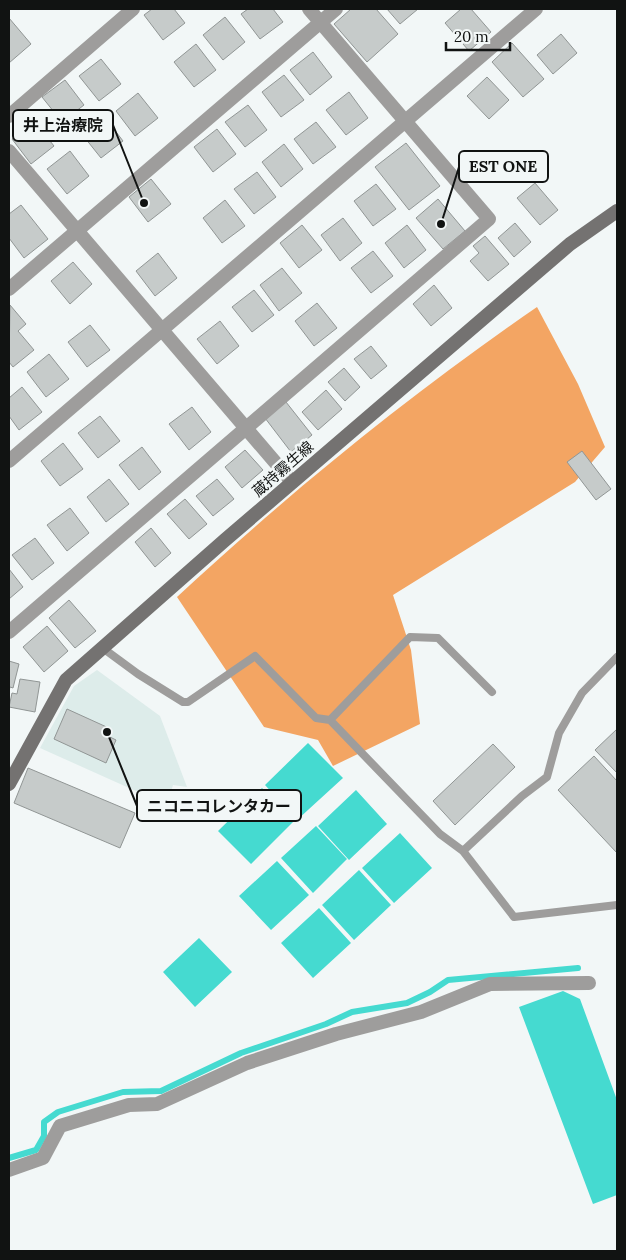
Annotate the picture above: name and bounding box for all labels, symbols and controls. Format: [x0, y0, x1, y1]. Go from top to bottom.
scale bar [446, 20, 510, 52]
text: 20 m [454, 27, 489, 46]
callout: 井上治療院 [13, 110, 113, 141]
text: 井上治療院 [23, 115, 103, 135]
callout: EST ONE [459, 151, 548, 182]
text: EST ONE [469, 156, 537, 176]
street label: 蔵持霧生線 [248, 437, 317, 500]
callout: ニコニコレンタカー [137, 790, 301, 821]
text: ニコニコレンタカー [147, 796, 291, 816]

